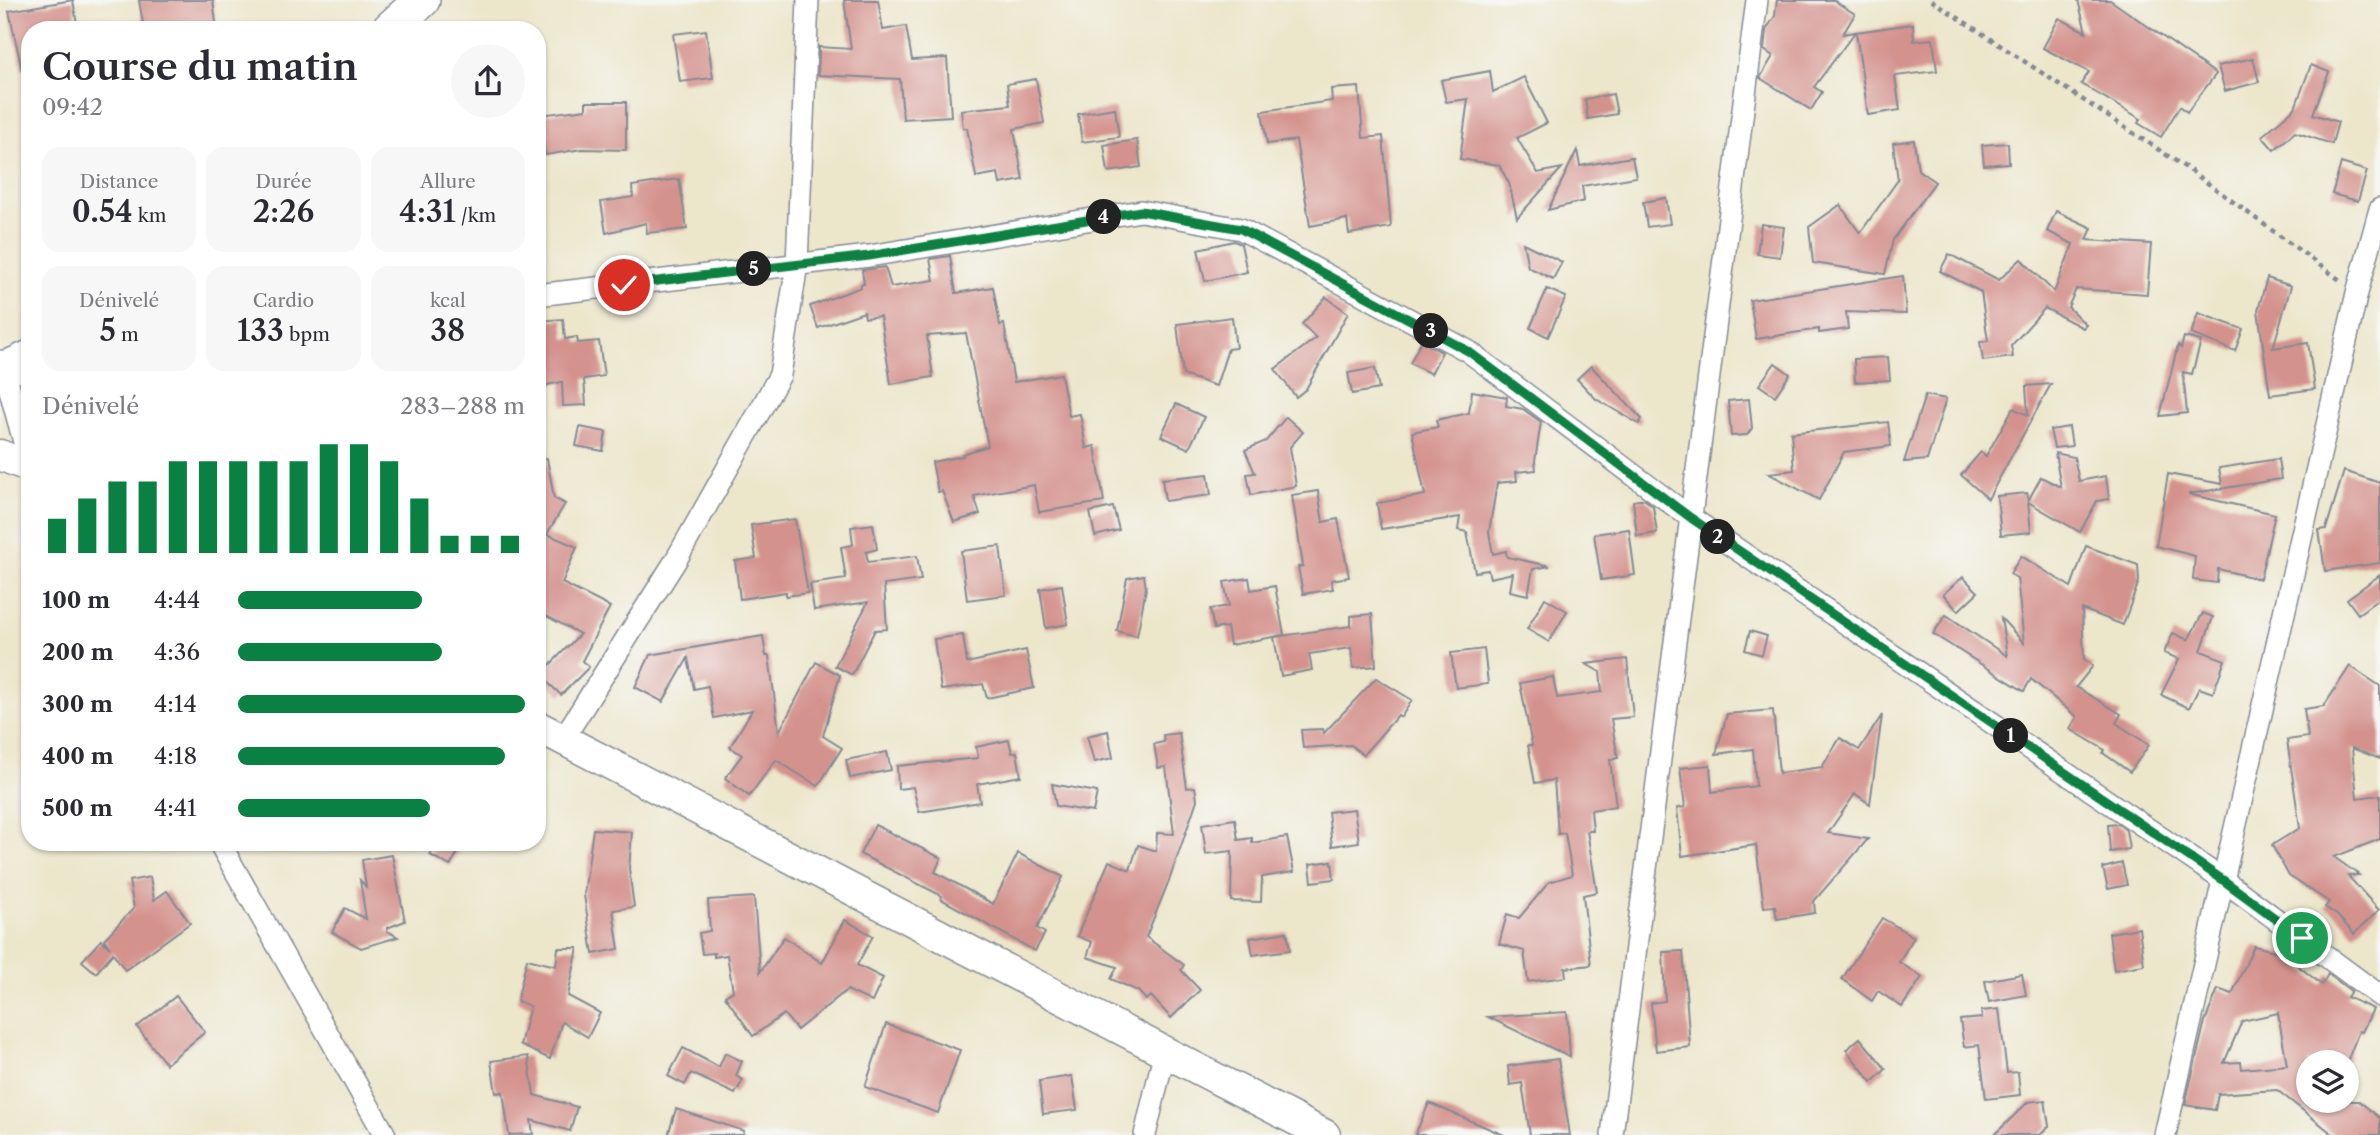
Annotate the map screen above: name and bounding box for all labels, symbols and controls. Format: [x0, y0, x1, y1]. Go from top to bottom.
text: Course du matin [42, 43, 358, 90]
button: share [451, 44, 525, 118]
text: 09:42 [42, 93, 103, 121]
text: Distance [80, 170, 158, 193]
text: Durée [255, 170, 312, 193]
text: Allure [420, 170, 476, 193]
text: 0.54 [72, 193, 133, 230]
text: 2:26 [253, 193, 314, 230]
text: 4:31 [399, 193, 456, 230]
pin: 4 [1086, 200, 1122, 234]
text: km [133, 204, 167, 227]
text: /km [456, 204, 496, 227]
text: 4 [1098, 205, 1109, 228]
pin: 5 [736, 252, 772, 286]
pin [594, 255, 654, 315]
text: 5 [748, 257, 759, 280]
icon: check [605, 266, 643, 304]
text: Dénivelé [79, 289, 159, 312]
text: Cardio [253, 289, 314, 312]
text: kcal [430, 289, 466, 312]
text: 5 [100, 312, 116, 349]
text: 133 [237, 312, 284, 349]
text: 38 [430, 312, 465, 349]
pin: 3 [1414, 314, 1448, 348]
text: 3 [1425, 319, 1436, 342]
text: m [116, 323, 139, 346]
text: bpm [284, 323, 330, 346]
text: Dénivelé [42, 392, 139, 420]
text: 283–288 m [400, 392, 525, 420]
pin: 2 [1700, 520, 1736, 554]
text: 2 [1712, 525, 1723, 548]
text: 100 m [42, 586, 110, 614]
text: 4:44 [154, 586, 200, 614]
text: 200 m [42, 638, 114, 666]
text: 4:36 [154, 638, 200, 666]
text: 300 m [42, 690, 113, 718]
text: 4:14 [154, 690, 197, 718]
pin: 1 [1994, 718, 2028, 754]
text: 1 [2006, 724, 2015, 747]
text: 400 m [42, 742, 114, 770]
text: 4:18 [154, 742, 197, 770]
text: 500 m [42, 794, 113, 822]
text: 4:41 [154, 794, 197, 822]
pin [2272, 908, 2332, 968]
icon: arrive [2283, 919, 2321, 957]
map controls [2296, 1050, 2359, 1113]
button: layers [2296, 1050, 2359, 1113]

